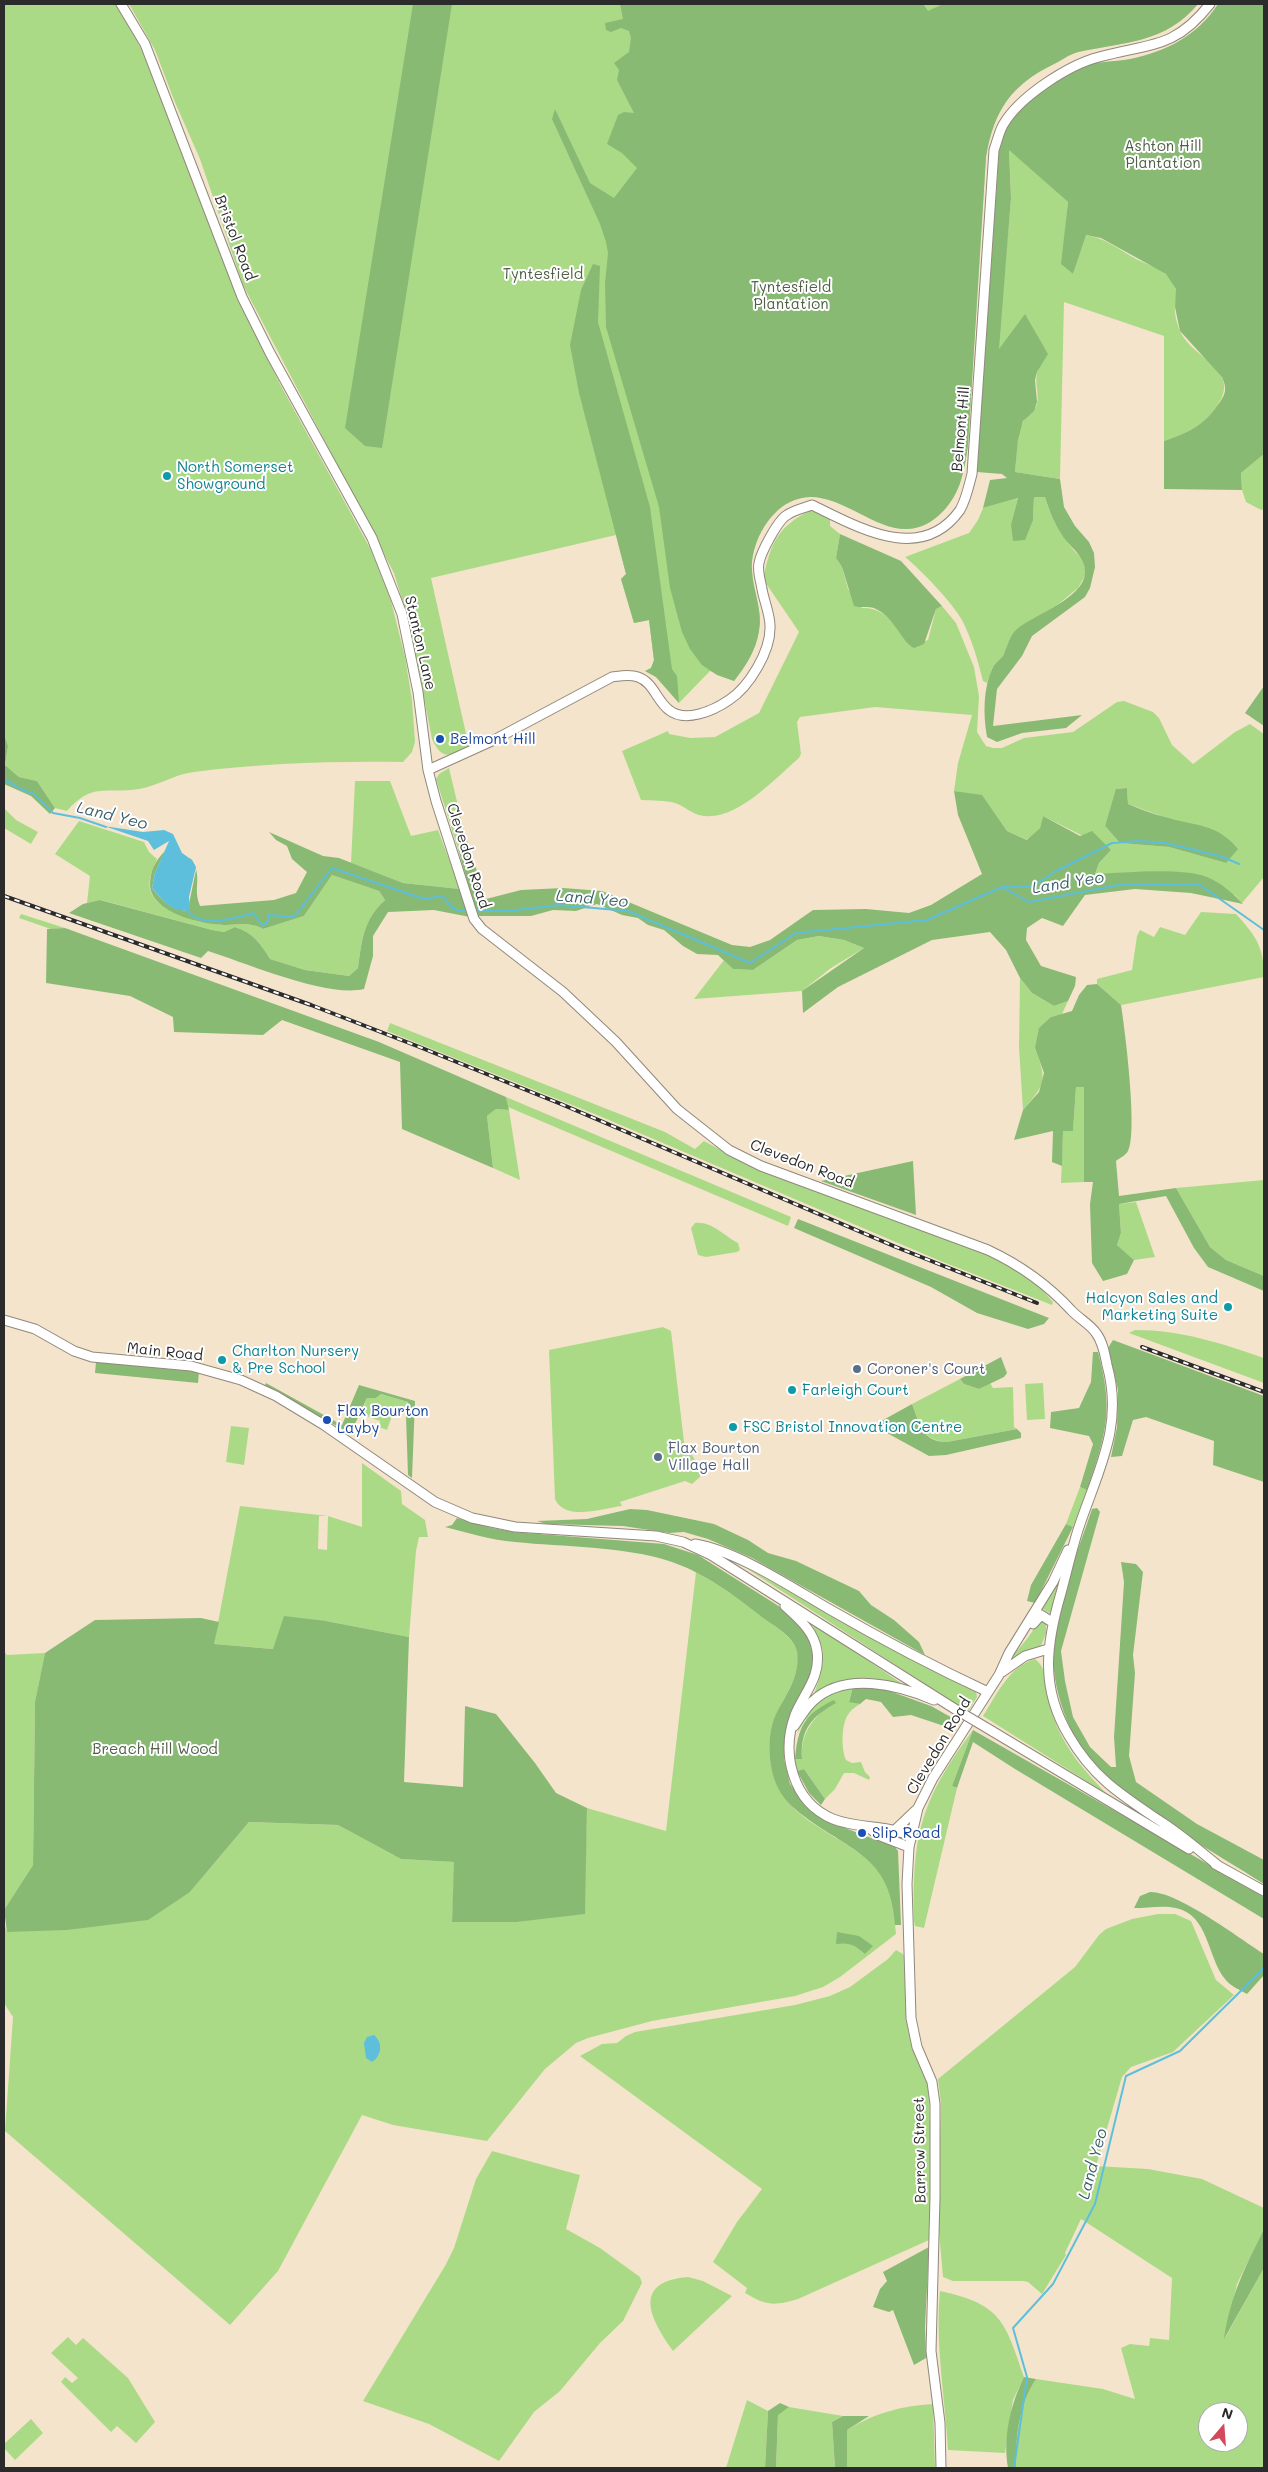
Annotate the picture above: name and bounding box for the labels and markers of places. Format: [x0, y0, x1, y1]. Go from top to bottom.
place label: North Somerset Showground [177, 458, 294, 493]
marker: North Somerset Showground [161, 470, 173, 482]
place label: Belmont Hill [450, 730, 536, 748]
marker: Belmont Hill [434, 733, 446, 745]
place label: Halcyon Sales and Marketing Suite [1085, 1289, 1218, 1324]
marker: Halcyon Sales and Marketing Suite [1222, 1301, 1234, 1313]
place label: Charlton Nursery & Pre School [232, 1342, 359, 1377]
marker: Charlton Nursery & Pre School [216, 1354, 228, 1366]
place label: Coroner's Court [867, 1360, 985, 1378]
marker: Coroner's Court [851, 1363, 863, 1375]
place label: Farleigh Court [802, 1381, 909, 1399]
marker: Farleigh Court [786, 1384, 798, 1396]
place label: Flax Bourton Layby [337, 1402, 429, 1437]
marker: Flax Bourton Layby [321, 1414, 333, 1426]
place label: FSC Bristol Innovation Centre [743, 1418, 962, 1436]
marker: FSC Bristol Innovation Centre [727, 1421, 739, 1433]
place label: Flax Bourton Village Hall [668, 1439, 760, 1474]
marker: Flax Bourton Village Hall [652, 1451, 664, 1463]
place label: Slip Road [872, 1824, 940, 1842]
marker: Slip Road [856, 1827, 868, 1839]

